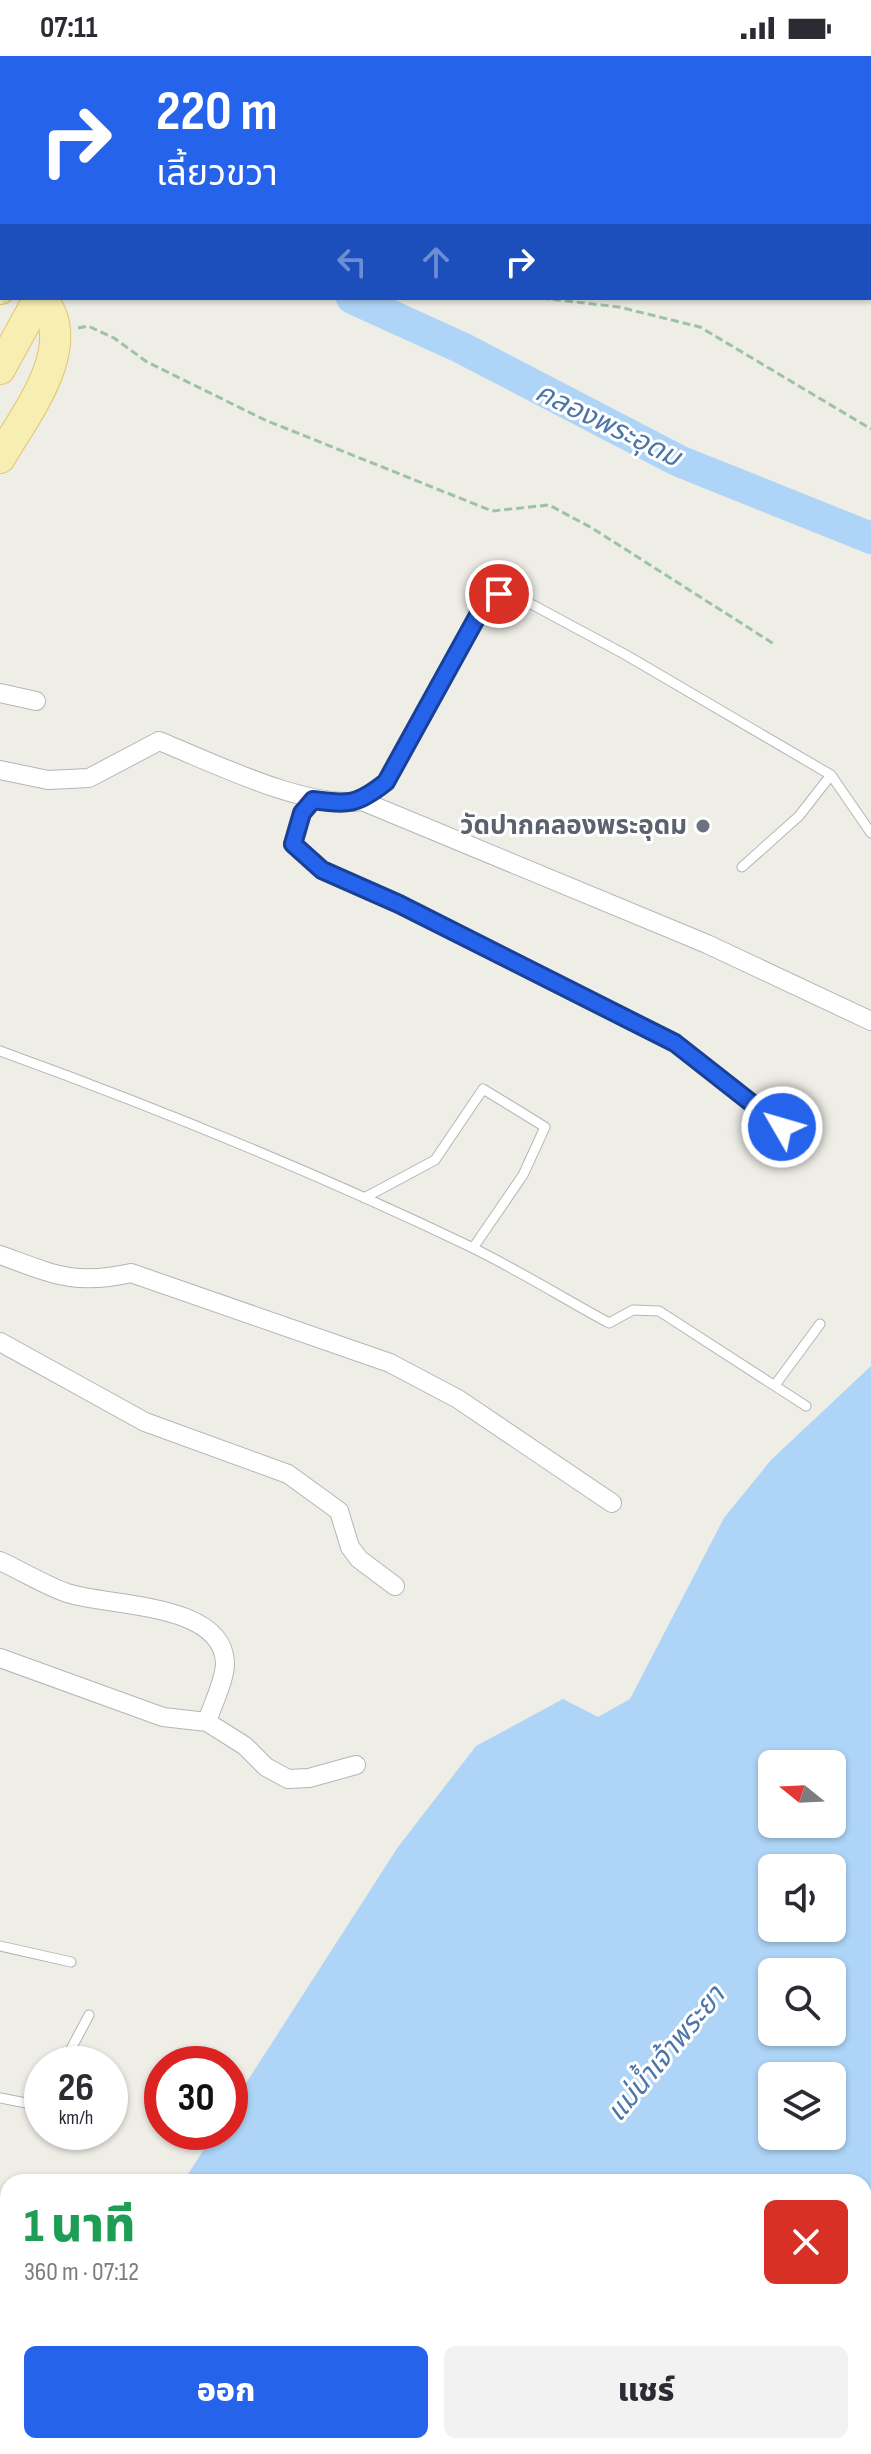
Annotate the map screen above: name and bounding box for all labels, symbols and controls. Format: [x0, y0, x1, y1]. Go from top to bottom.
text: 07:11 [40, 10, 97, 46]
text: 220 m [156, 79, 278, 146]
icon: right [24, 88, 128, 192]
text: เลี้ยวขวา [156, 153, 278, 196]
icon: left [330, 240, 374, 284]
icon: ahead [414, 240, 458, 284]
icon: right [498, 240, 542, 284]
water label: คลองพระอุดม [530, 376, 688, 475]
pin [465, 560, 533, 628]
icon: arrive [477, 572, 521, 616]
place label: วัดปากคลองพระอุดม [460, 811, 687, 842]
marker: วัดปากคลองพระอุดม [694, 817, 712, 835]
position arrow [740, 1085, 824, 1169]
north arrow [758, 1750, 846, 1838]
map controls [758, 1750, 846, 2150]
button: sound [758, 1854, 846, 1942]
button: search [758, 1958, 846, 2046]
water label: แม่น้ำเจ้าพระยา [597, 1976, 733, 2128]
speed limit sign: 30 [144, 2046, 248, 2150]
button: layers [758, 2062, 846, 2150]
text: 26 [58, 2064, 94, 2112]
text: km/h [59, 2106, 93, 2130]
text: 1 นาที [24, 2198, 135, 2255]
button: close [764, 2200, 848, 2284]
text: 360 m · 07:12 [24, 2257, 139, 2288]
button: ออก [24, 2346, 428, 2438]
button: แชร์ [444, 2346, 848, 2438]

